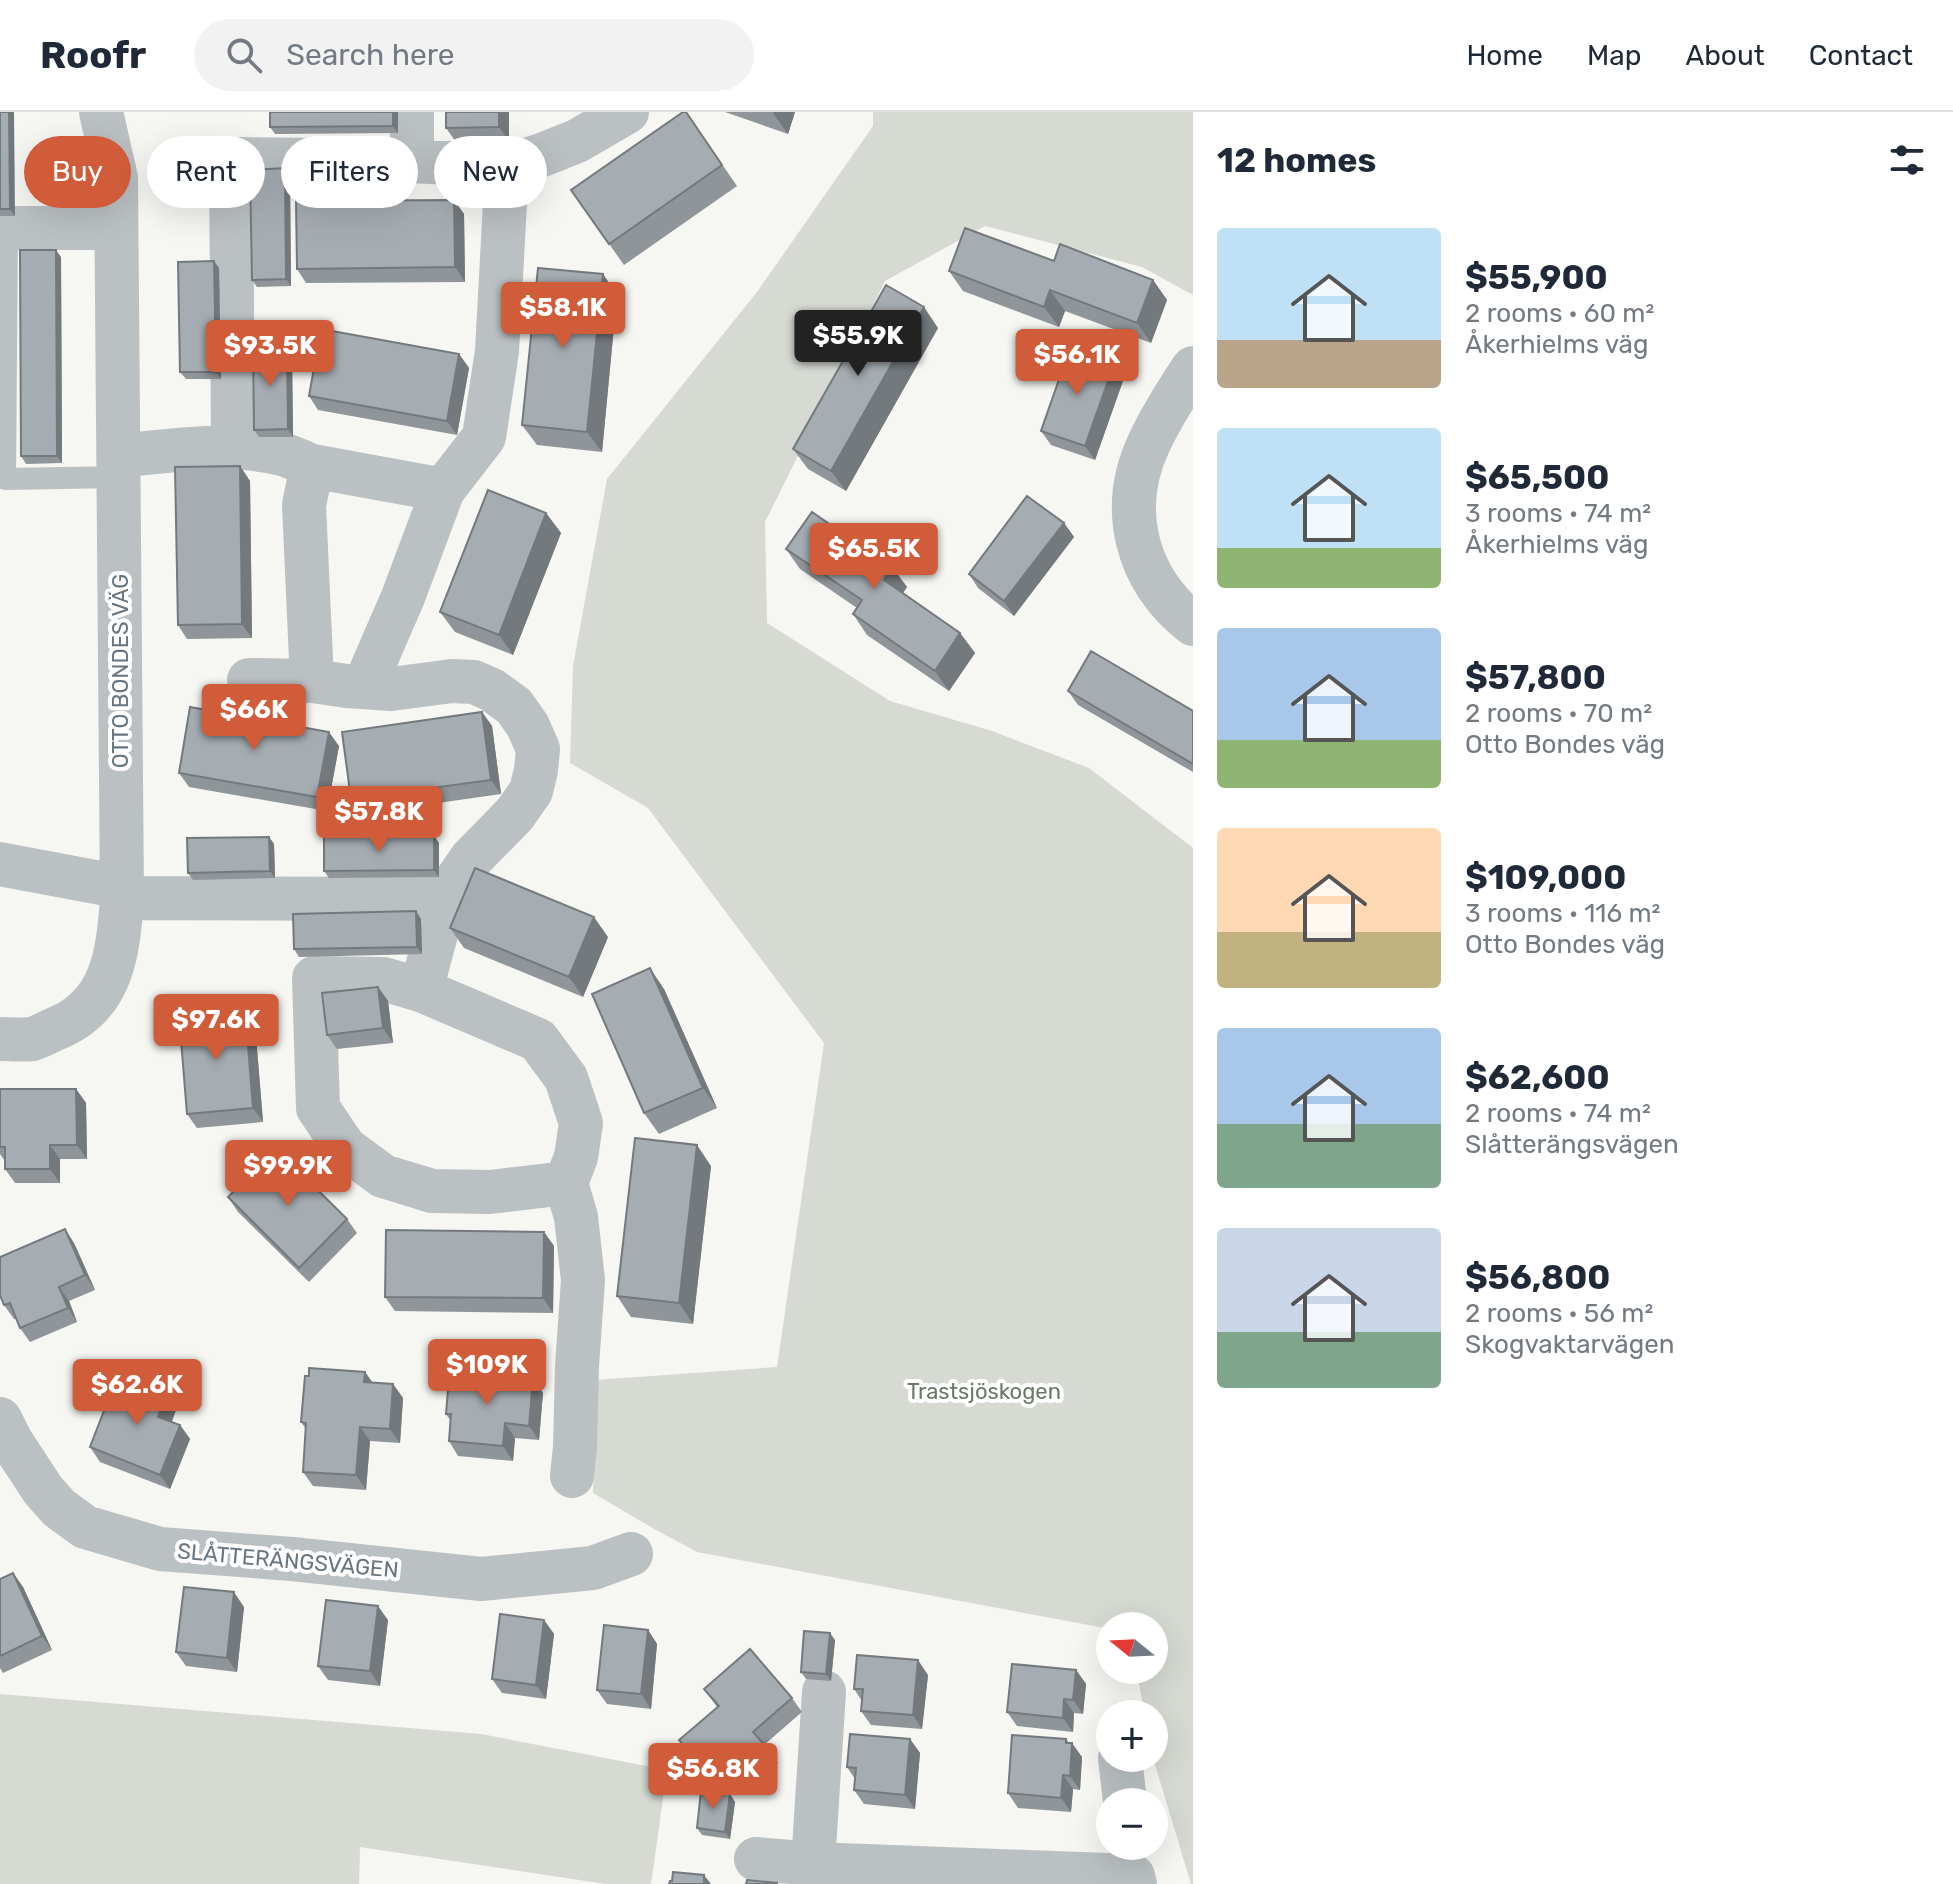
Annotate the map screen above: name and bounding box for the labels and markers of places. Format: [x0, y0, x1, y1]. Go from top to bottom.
pin: $58.1K [498, 282, 628, 350]
pin: $55.9K [793, 310, 923, 378]
pin: $93.5K [205, 320, 335, 388]
pin: $56.1K [1012, 329, 1142, 397]
pin: $65.5K [809, 523, 939, 591]
pin: $66K [207, 684, 301, 752]
pin: $57.8K [314, 786, 444, 854]
pin: $97.6K [151, 994, 281, 1062]
pin: $99.9K [223, 1140, 353, 1208]
pin: $109K [431, 1339, 543, 1407]
pin: $62.6K [72, 1359, 202, 1427]
pin: $56.8K [648, 1743, 778, 1811]

